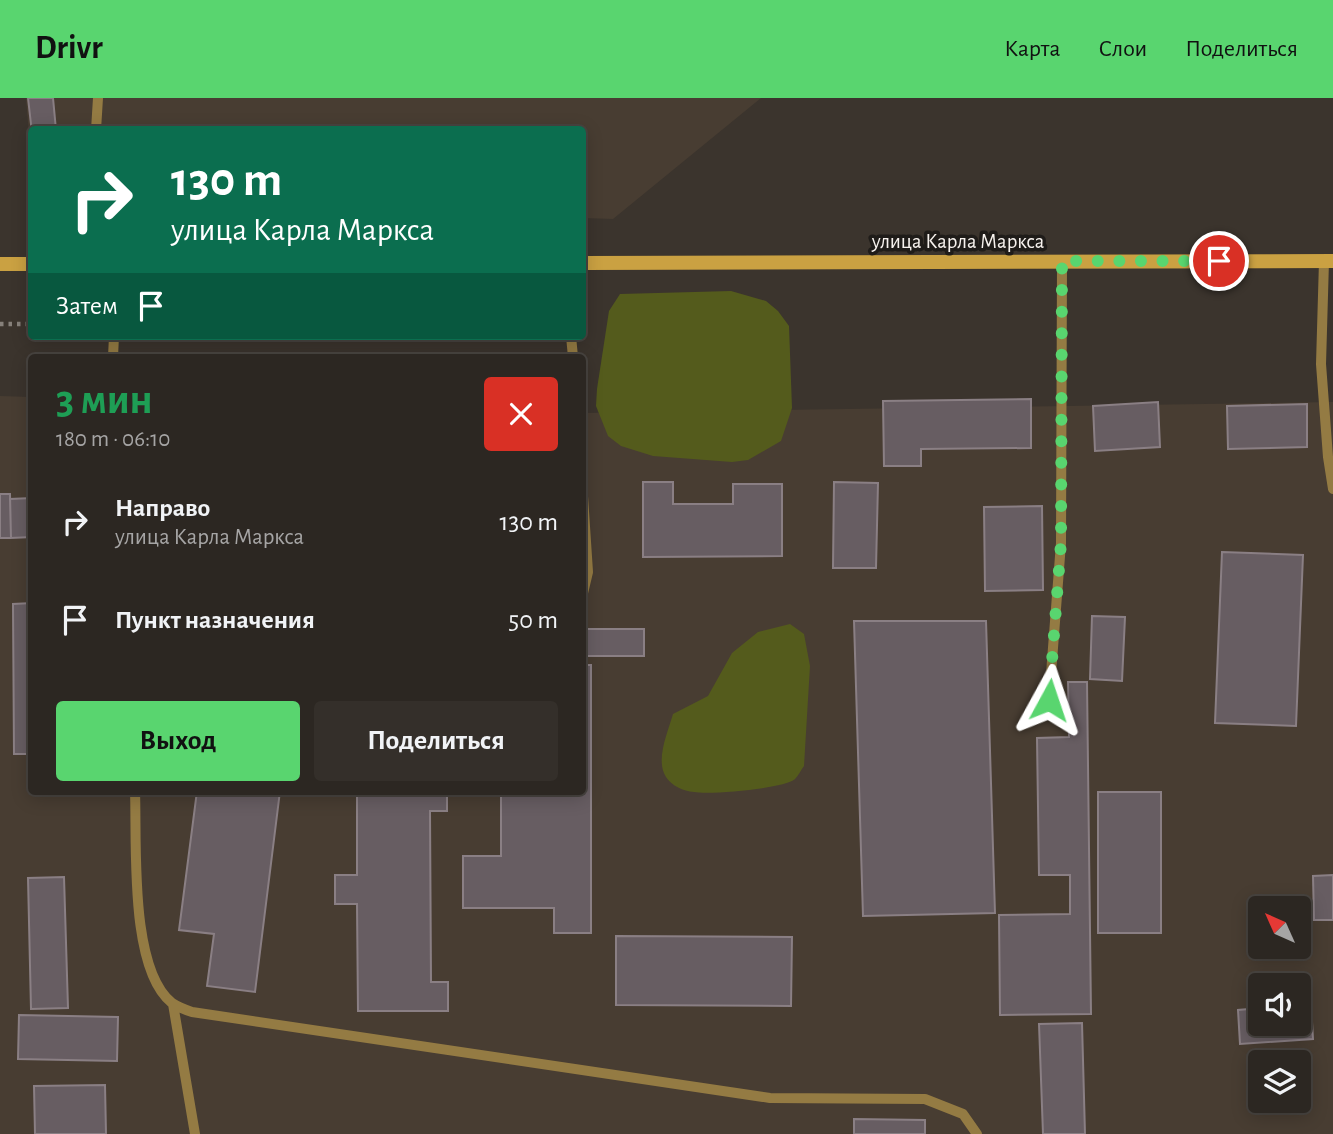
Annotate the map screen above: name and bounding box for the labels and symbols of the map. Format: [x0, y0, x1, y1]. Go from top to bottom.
street label: улица Карла Маркса [871, 231, 1045, 252]
pin [1189, 231, 1249, 291]
position arrow [1012, 663, 1086, 737]
north arrow [1248, 896, 1311, 959]

